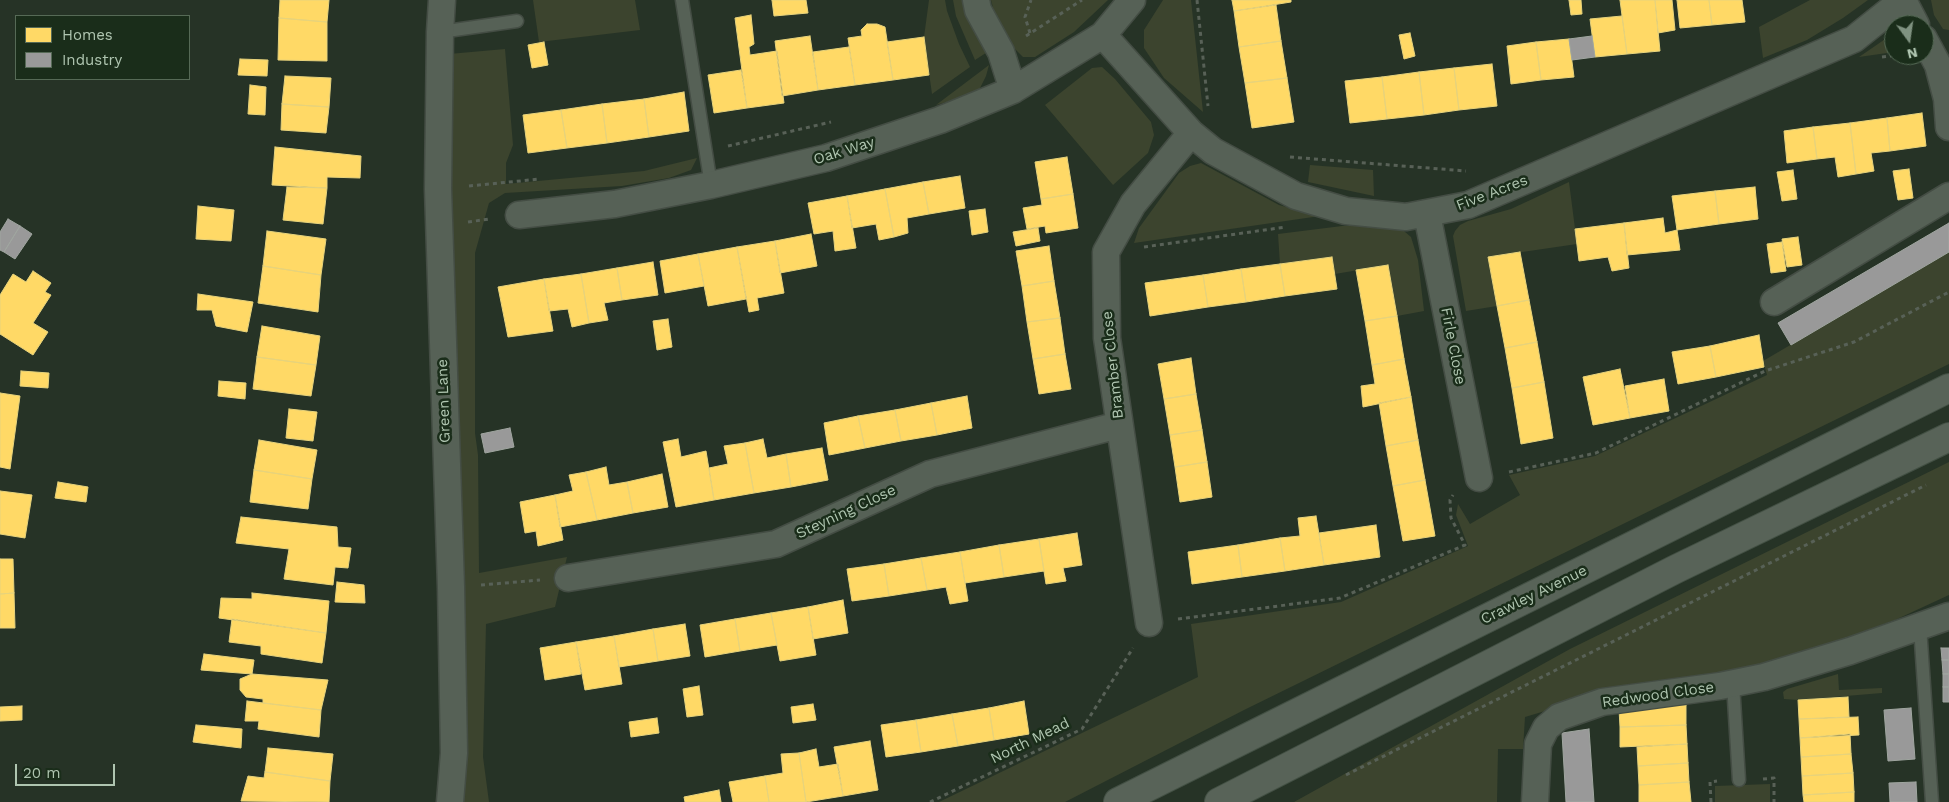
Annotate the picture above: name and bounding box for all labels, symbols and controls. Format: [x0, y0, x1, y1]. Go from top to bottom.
legend [15, 15, 190, 80]
north arrow [1884, 15, 1934, 65]
text: Homes [62, 26, 113, 44]
text: N [1905, 45, 1919, 63]
text: Industry [62, 51, 122, 69]
street label: Oak Way [811, 133, 877, 169]
street label: Five Acres [1454, 171, 1530, 215]
street label: Firle Close [1437, 306, 1469, 386]
street label: Bramber Close [1098, 310, 1128, 420]
street label: Green Lane [434, 359, 454, 443]
street label: Steyning Close [793, 481, 899, 543]
street label: Crawley Avenue [1478, 562, 1590, 628]
street label: Redwood Close [1601, 678, 1715, 712]
street label: North Mead [988, 714, 1072, 768]
scale bar [18, 754, 118, 786]
text: 20 m [23, 764, 61, 782]

